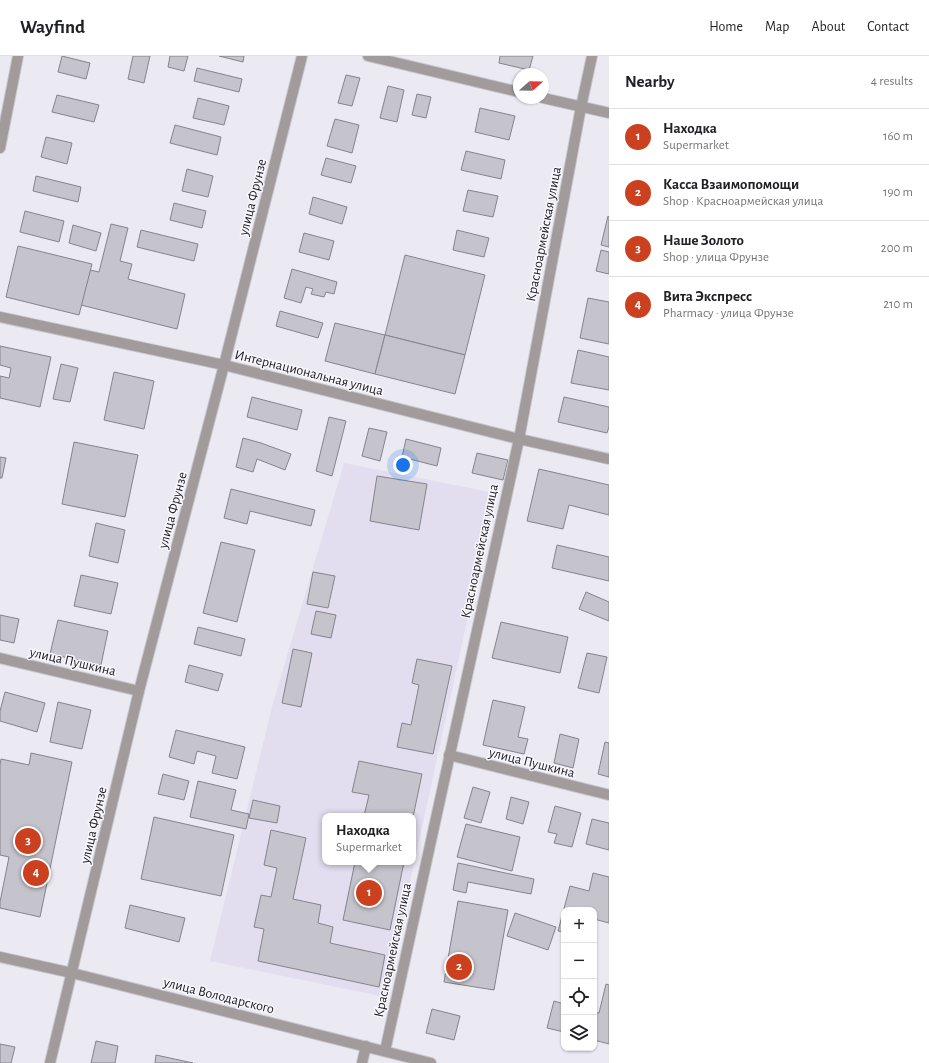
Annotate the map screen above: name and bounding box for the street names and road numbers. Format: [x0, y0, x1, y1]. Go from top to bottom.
street label: улица Фрунзе [236, 157, 269, 238]
street label: Красноармейская улица [524, 165, 564, 303]
street label: Интернациональная улица [233, 348, 385, 398]
street label: улица Фрунзе [156, 471, 190, 551]
street label: Красноармейская улица [459, 482, 501, 620]
street label: улица Пушкина [27, 645, 118, 679]
street label: улица Пушкина [486, 745, 577, 781]
street label: улица Фрунзе [78, 785, 110, 866]
street label: Красноармейская улица [372, 881, 414, 1019]
street label: улица Володарского [161, 975, 276, 1017]

